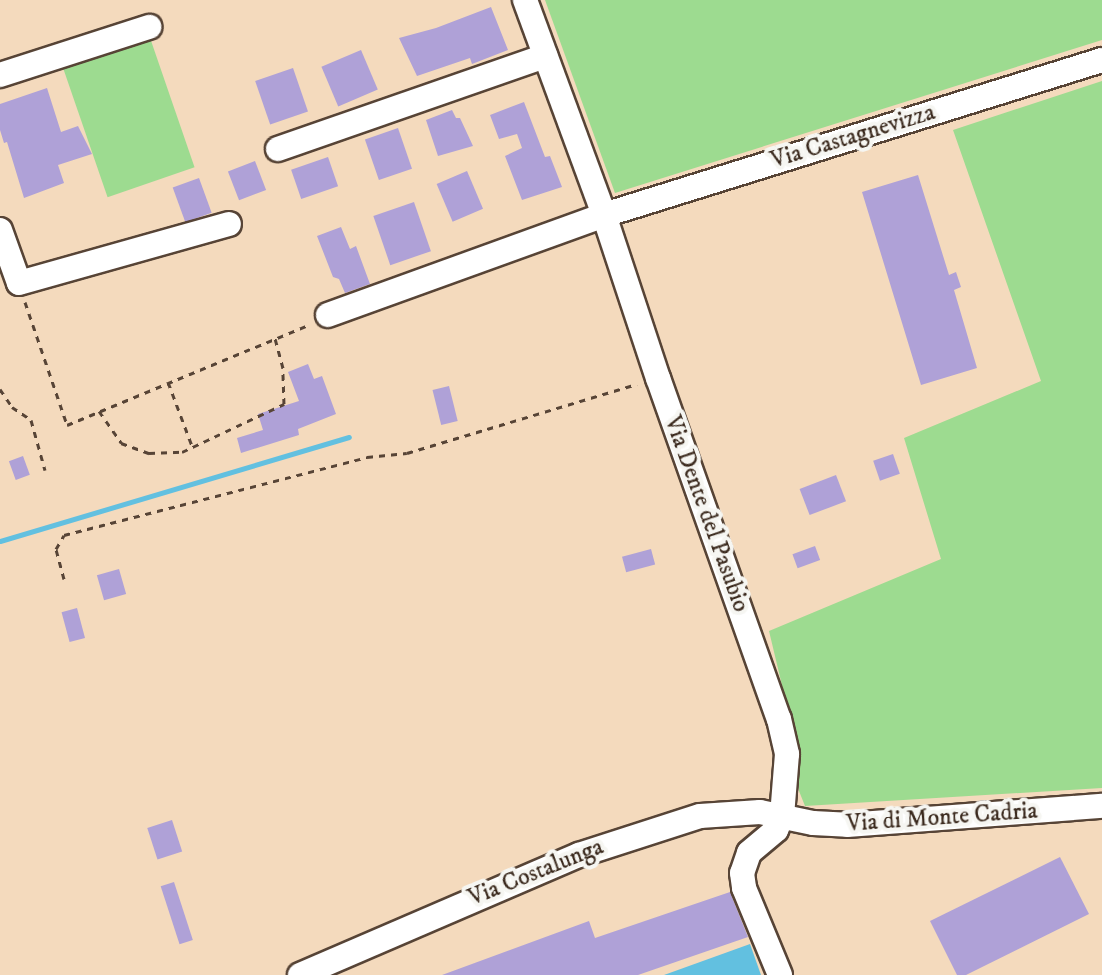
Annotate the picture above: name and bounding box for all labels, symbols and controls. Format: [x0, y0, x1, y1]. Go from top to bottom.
street label: Via Castagnevizza [767, 98, 939, 176]
street label: Via Dente del Pasubio [657, 412, 755, 616]
street label: Via di Monte Cadria [845, 797, 1039, 839]
street label: Via Costalunga [464, 833, 608, 913]

